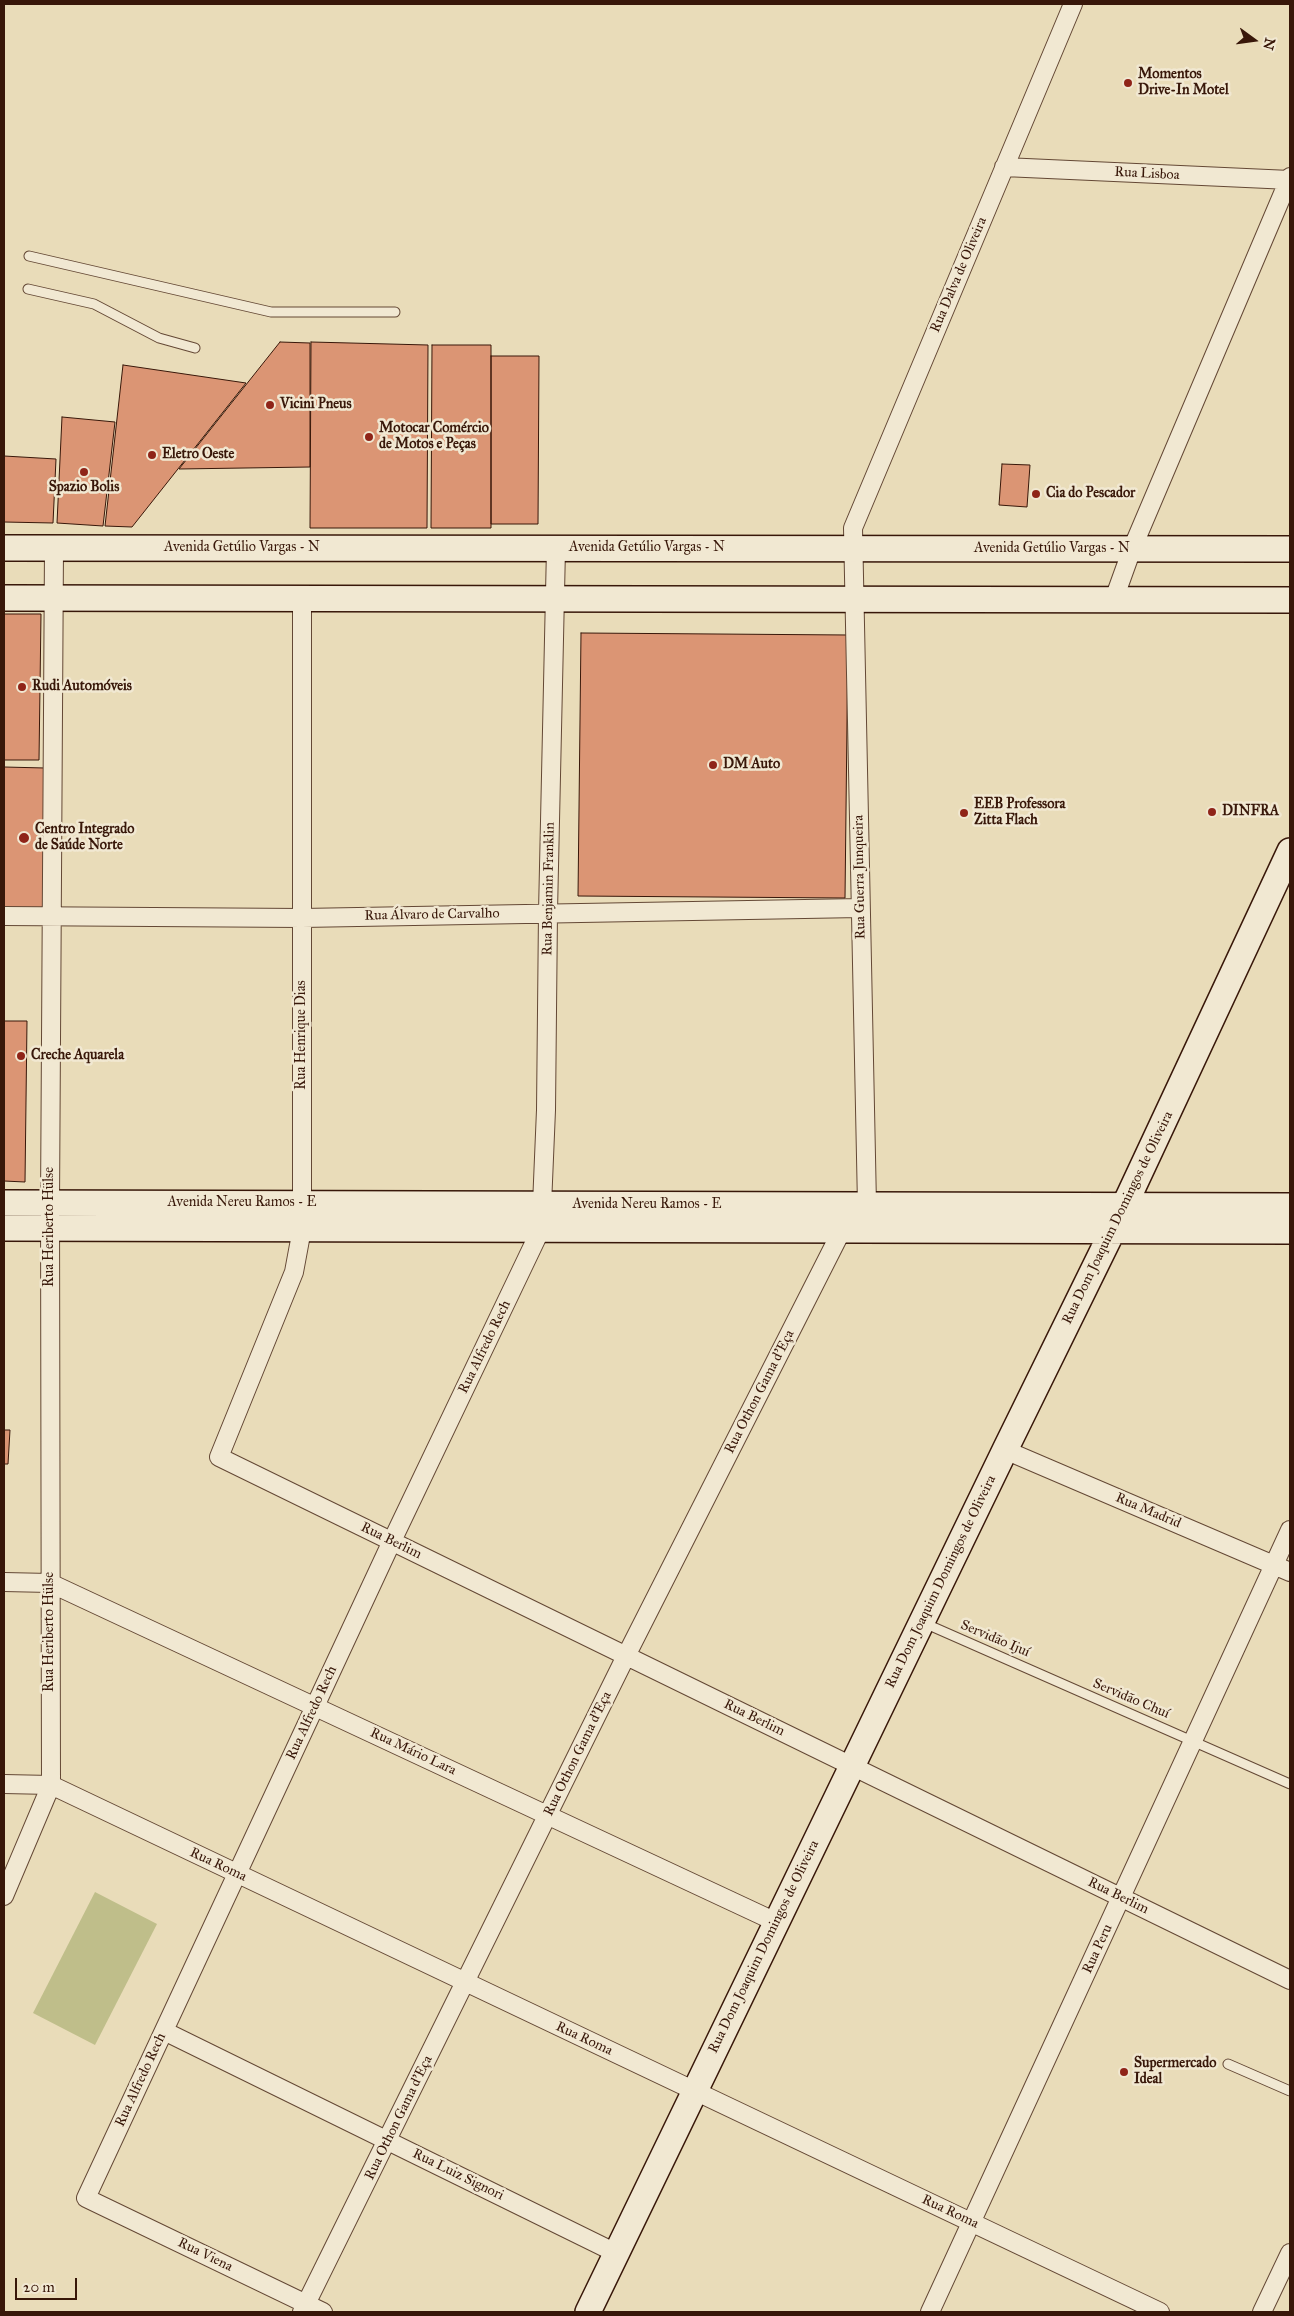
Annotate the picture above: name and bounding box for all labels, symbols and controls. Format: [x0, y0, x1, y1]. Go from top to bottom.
north arrow [1229, 15, 1279, 65]
text: N [1259, 36, 1279, 52]
place label: Momentos Drive-In Motel [1138, 67, 1229, 100]
marker: Momentos Drive-In Motel [1122, 77, 1134, 89]
street label: Rua Lisboa [1114, 164, 1180, 184]
street label: Rua Dalva de Oliveira [927, 215, 991, 335]
place label: Vicini Pneus [280, 397, 352, 413]
marker: Vicini Pneus [264, 399, 276, 411]
place label: Motocar Comércio de Motos e Peças [379, 421, 489, 454]
marker: Motocar Comércio de Motos e Peças [363, 431, 375, 443]
place label: Eletro Oeste [162, 447, 234, 463]
marker: Eletro Oeste [146, 449, 158, 461]
marker: Spazio Bolis [78, 466, 90, 478]
place label: Spazio Bolis [49, 480, 119, 496]
place label: Cia do Pescador [1046, 486, 1135, 502]
marker: Cia do Pescador [1030, 488, 1042, 500]
street label: Avenida Getúlio Vargas - N [164, 540, 320, 556]
street label: Avenida Getúlio Vargas - N [569, 540, 725, 556]
street label: Avenida Getúlio Vargas - N [974, 541, 1130, 557]
place label: Rudi Automóveis [32, 679, 132, 695]
marker: Rudi Automóveis [16, 681, 28, 693]
place label: DM Auto [723, 757, 780, 773]
marker: DM Auto [707, 759, 719, 771]
place label: EEB Professora Zitta Flach [974, 797, 1065, 830]
place label: DINFRA [1222, 804, 1279, 820]
marker: DINFRA [1206, 806, 1218, 818]
marker: EEB Professora Zitta Flach [958, 807, 970, 819]
street label: Rua Guerra Junqueira [851, 815, 869, 939]
place label: Centro Integrado de Saúde Norte [35, 822, 134, 854]
street label: Rua Benjamin Franklin [539, 822, 559, 956]
marker: Centro Integrado de Saúde Norte [17, 831, 31, 845]
street label: Rua Álvaro de Carvalho [364, 905, 500, 925]
street label: Rua Henrique Dias [294, 980, 310, 1090]
place label: Creche Aquarela [31, 1048, 124, 1064]
marker: Creche Aquarela [15, 1050, 27, 1062]
street label: Rua Dom Joaquim Domingos de Oliveira [1059, 1109, 1177, 1327]
street label: Rua Heriberto Hülse [42, 1167, 58, 1287]
street label: Avenida Nereu Ramos - E [167, 1195, 317, 1211]
street label: Avenida Nereu Ramos - E [572, 1197, 722, 1213]
street label: Rua Alfredo Rech [455, 1298, 515, 1396]
street label: Rua Othon Gama d'Eça [722, 1327, 798, 1457]
street label: Rua Dom Joaquim Domingos de Oliveira [882, 1473, 1000, 1691]
street label: Rua Madrid [1113, 1490, 1183, 1532]
street label: Rua Berlim [358, 1519, 424, 1563]
street label: Rua Heriberto Hülse [42, 1572, 58, 1692]
street label: Servidão Ijuí [958, 1617, 1032, 1661]
street label: Rua Alfredo Rech [283, 1663, 341, 1763]
street label: Servidão Chuí [1090, 1675, 1172, 1723]
street label: Rua Othon Gama d'Eça [541, 1689, 615, 1819]
street label: Rua Berlim [721, 1696, 787, 1740]
street label: Rua Mário Lara [367, 1725, 459, 1779]
street label: Rua Dom Joaquim Domingos de Oliveira [705, 1838, 823, 2056]
street label: Rua Roma [187, 1845, 249, 1885]
street label: Rua Berlim [1085, 1874, 1151, 1918]
street label: Rua Peru [1079, 1922, 1117, 1976]
street label: Rua Roma [553, 2019, 615, 2059]
street label: Rua Alfredo Rech [112, 2030, 170, 2130]
street label: Rua Othon Gama d'Eça [362, 2053, 436, 2183]
place label: Supermercado Ideal [1134, 2056, 1216, 2088]
marker: Supermercado Ideal [1118, 2066, 1130, 2078]
street label: Rua Luiz Signori [410, 2146, 506, 2204]
street label: Rua Roma [919, 2192, 981, 2232]
street label: Rua Viena [175, 2235, 235, 2275]
scale bar [18, 2268, 80, 2300]
text: 20 m [23, 2278, 55, 2296]

